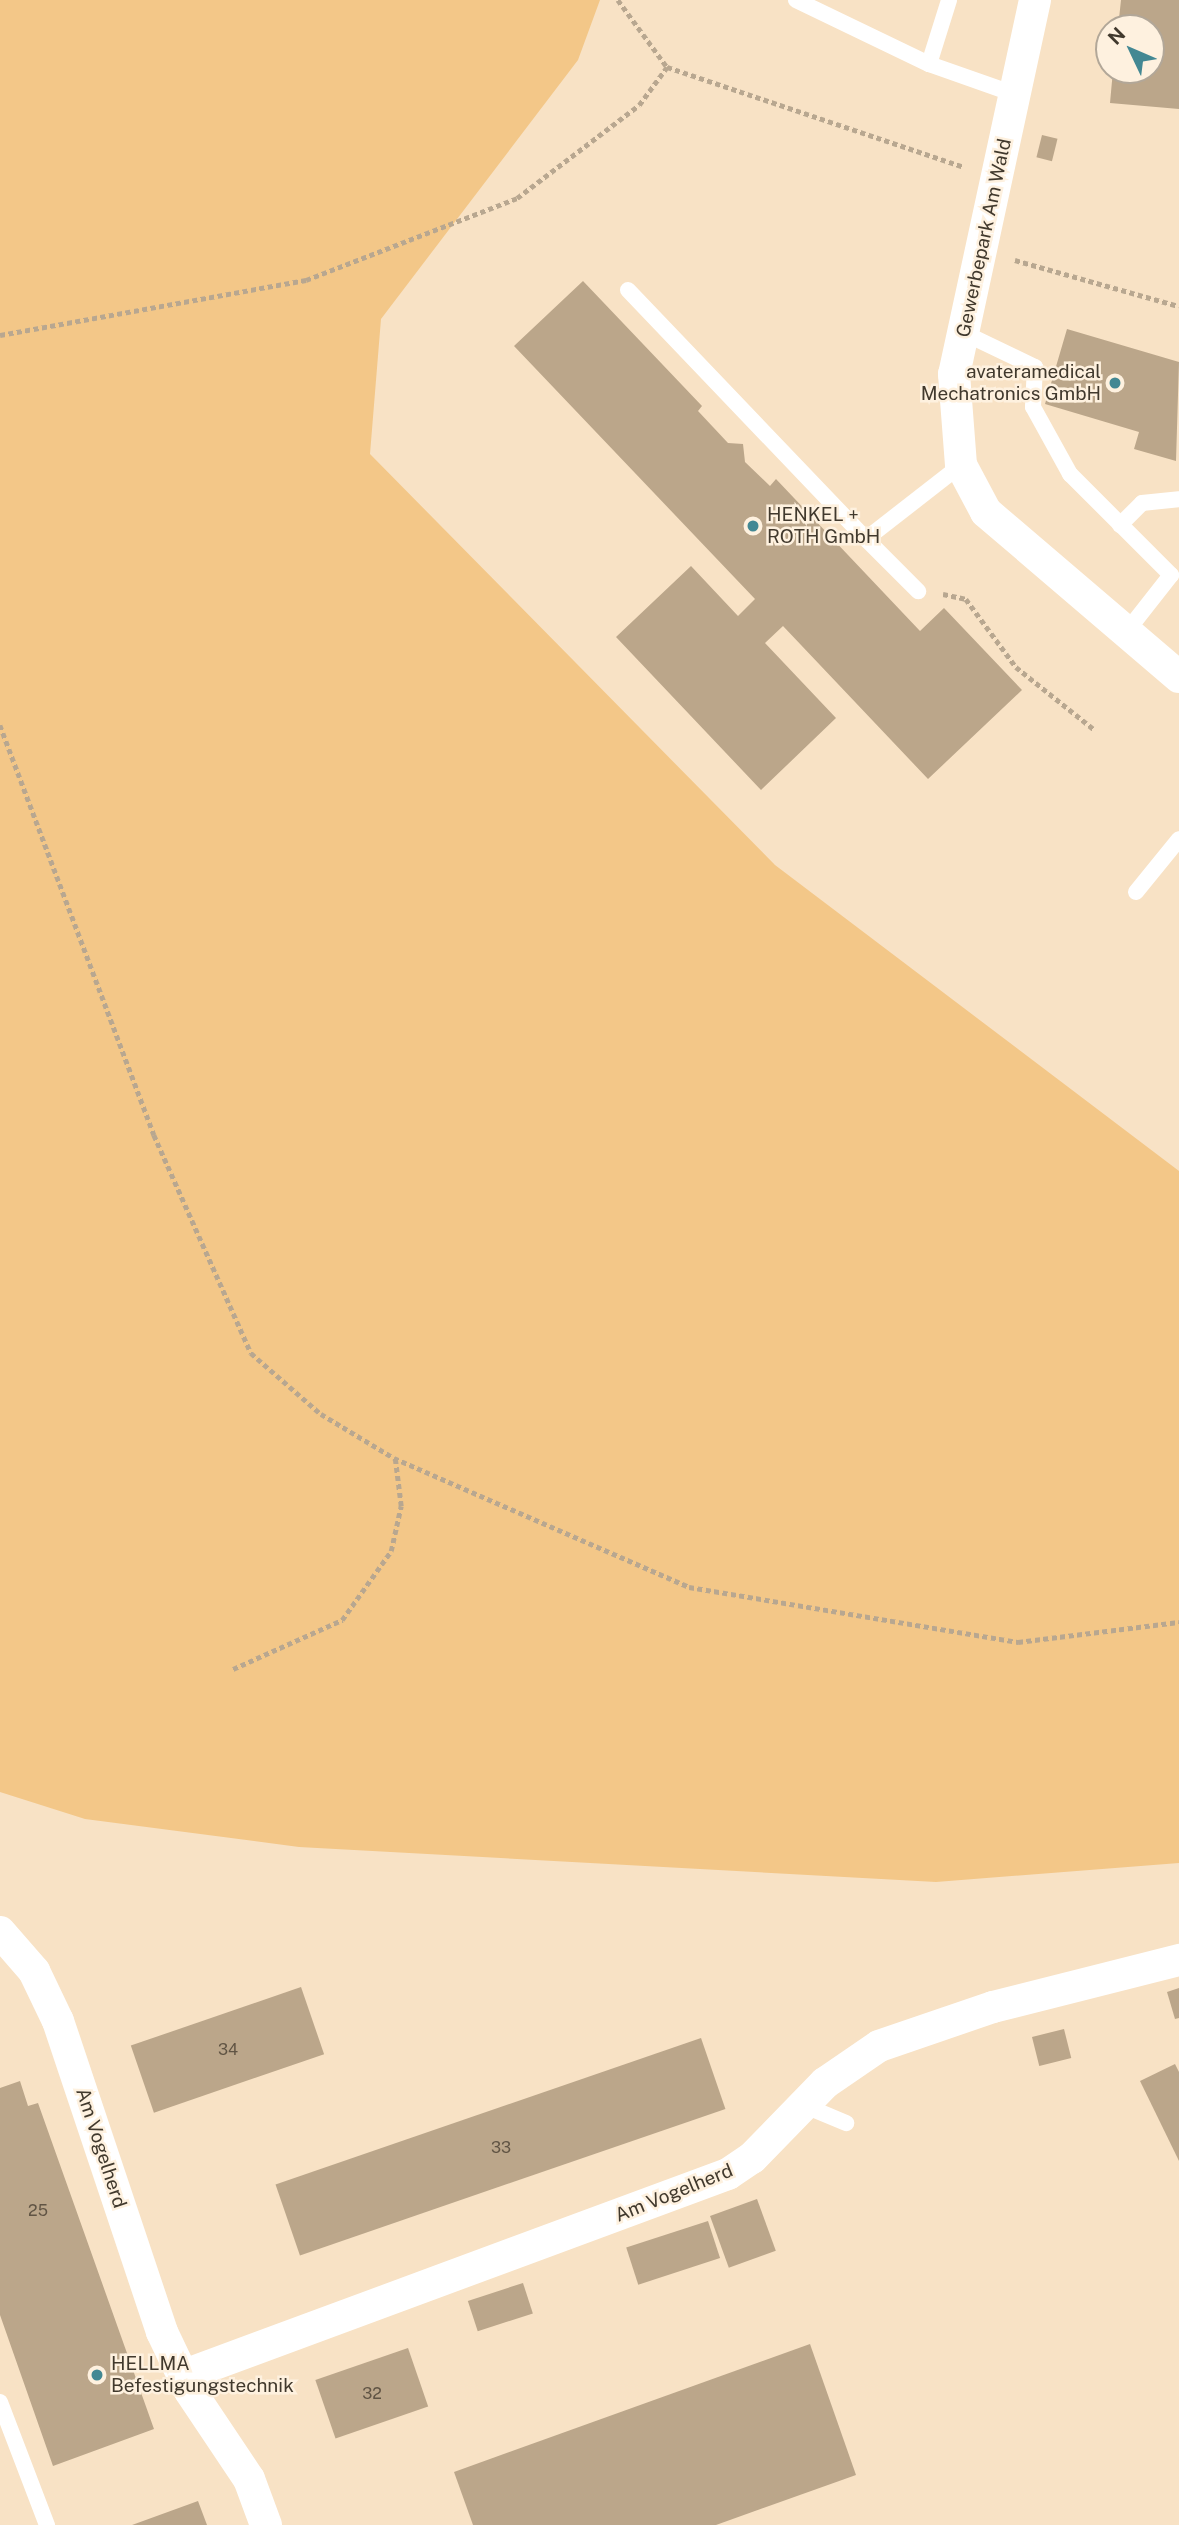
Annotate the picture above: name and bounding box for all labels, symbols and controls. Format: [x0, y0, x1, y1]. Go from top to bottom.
north arrow [1095, 14, 1165, 84]
text: N [1103, 23, 1129, 49]
street label: Gewerbepark Am Wald [952, 136, 1016, 340]
place label: avateramedical Mechatronics GmbH [921, 361, 1101, 405]
marker: avateramedical Mechatronics GmbH [1107, 375, 1123, 391]
place label: HENKEL + ROTH GmbH [767, 504, 880, 548]
marker: HENKEL + ROTH GmbH [745, 518, 761, 534]
house number: 34 [218, 2040, 238, 2060]
street label: Am Vogelherd [71, 2085, 131, 2211]
house number: 33 [491, 2138, 511, 2158]
street label: Am Vogelherd [612, 2159, 736, 2227]
house number: 25 [28, 2201, 48, 2221]
place label: HELLMA Befestigungstechnik [111, 2353, 294, 2397]
marker: HELLMA Befestigungstechnik [89, 2367, 105, 2383]
house number: 32 [362, 2384, 382, 2404]

